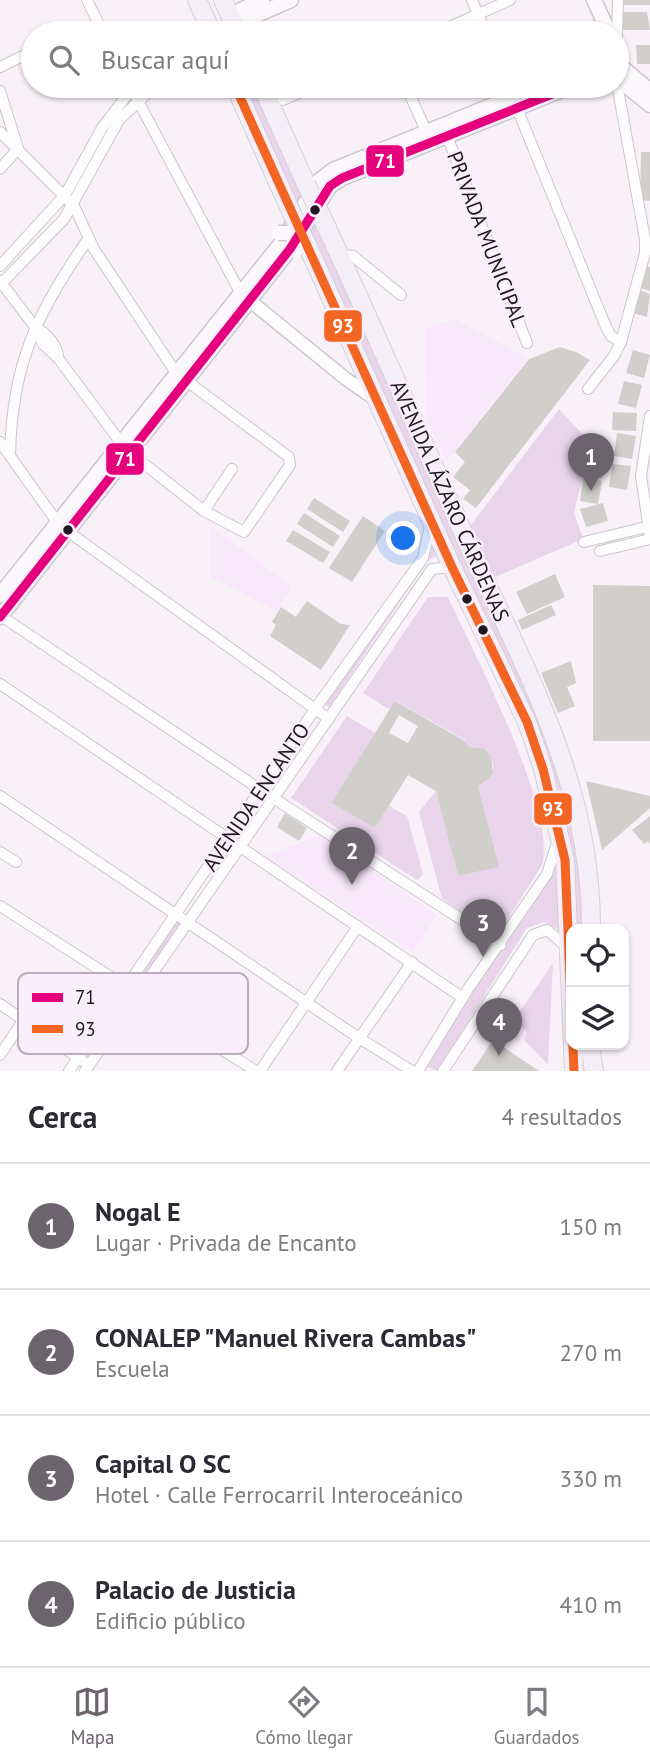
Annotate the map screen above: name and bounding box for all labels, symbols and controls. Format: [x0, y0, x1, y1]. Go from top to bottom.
search box [21, 21, 629, 98]
icon: search [45, 41, 83, 79]
text: Buscar aquí [101, 43, 229, 76]
line badge: 71 [365, 144, 405, 178]
street label: PRIVADA MUNICIPAL [441, 147, 533, 331]
text: 71 [374, 149, 396, 173]
unlabelled marker [308, 203, 322, 217]
line badge: 93 [323, 309, 363, 343]
text: 93 [332, 314, 354, 338]
street label: AVENIDA LÁZARO CÁRDENAS [384, 376, 516, 626]
pin: 1 [568, 433, 614, 491]
line badge: 71 [105, 442, 145, 476]
text: 71 [114, 447, 136, 471]
your location [386, 521, 420, 555]
unlabelled marker [61, 523, 75, 537]
unlabelled marker [460, 592, 474, 606]
unlabelled marker [476, 623, 490, 637]
street label: AVENIDA ENCANTO [196, 718, 316, 876]
line badge: 93 [533, 792, 573, 826]
text: 93 [542, 797, 564, 821]
pin: 2 [329, 827, 375, 885]
pin: 3 [460, 899, 506, 957]
map controls [566, 924, 629, 1050]
button: locate [566, 924, 629, 987]
legend [18, 973, 248, 1054]
text: 71 [75, 985, 96, 1009]
button: layers [566, 987, 629, 1050]
pin: 4 [476, 998, 522, 1056]
text: 93 [75, 1017, 96, 1041]
text: Cerca [28, 1097, 97, 1136]
text: 4 resultados [501, 1102, 622, 1131]
text: Nogal E [95, 1195, 181, 1228]
text: 1 [44, 1212, 58, 1241]
text: 150 m [560, 1212, 622, 1241]
text: Lugar · Privada de Encanto [95, 1228, 357, 1257]
text: CONALEP "Manuel Rivera Cambas" [95, 1321, 476, 1354]
text: 2 [44, 1338, 58, 1367]
text: 270 m [560, 1338, 622, 1367]
text: Escuela [95, 1354, 170, 1383]
text: Capital O SC [95, 1447, 231, 1480]
text: 3 [44, 1464, 58, 1493]
text: 330 m [560, 1464, 622, 1493]
text: Hotel · Calle Ferrocarril Interoceánico [95, 1480, 463, 1509]
text: Palacio de Justicia [95, 1573, 296, 1606]
text: 4 [44, 1590, 58, 1619]
text: 410 m [560, 1590, 622, 1619]
text: Edificio público [95, 1606, 246, 1635]
tab: Mapa [70, 1683, 115, 1749]
tab: Cómo llegar [255, 1683, 353, 1749]
tab: Guardados [494, 1683, 580, 1749]

